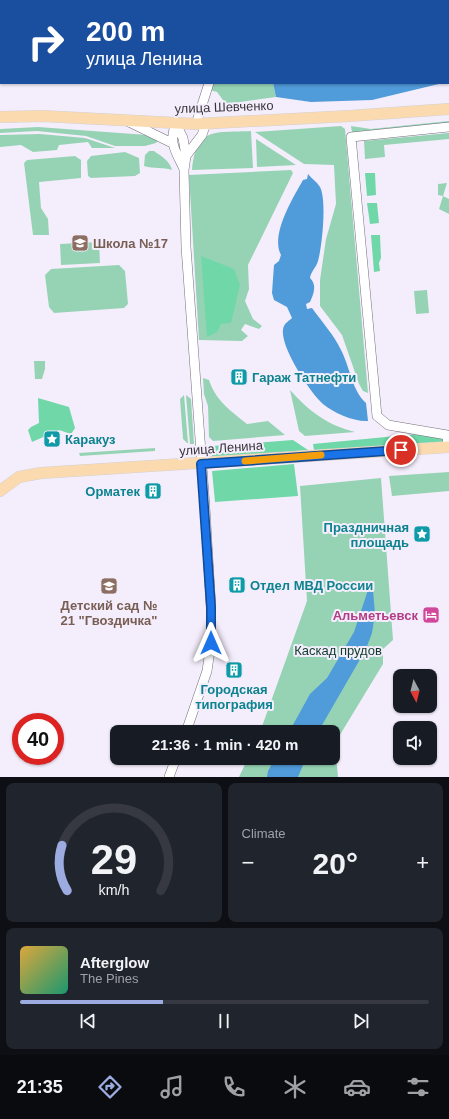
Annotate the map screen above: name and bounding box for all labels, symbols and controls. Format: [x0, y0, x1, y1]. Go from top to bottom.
icon: right [20, 16, 72, 68]
text: 200 m [86, 16, 165, 47]
text: улица Ленина [86, 49, 202, 69]
street label: улица Шевченко [174, 98, 274, 116]
school or university icon: Школа №17 [70, 233, 90, 253]
place label: Школа №17 [93, 236, 168, 251]
building icon: Гараж Татнефти [229, 367, 249, 387]
place label: Гараж Татнефти [252, 370, 356, 385]
place icon: Каракуз [42, 429, 62, 449]
place label: Каракуз [65, 432, 116, 447]
pin [384, 433, 418, 467]
street label: улица Ленина [179, 438, 264, 458]
icon: arrive [390, 439, 412, 461]
building icon: Орматек [143, 481, 163, 501]
place label: Орматек [85, 484, 140, 499]
place label: Праздничная площадь [324, 520, 409, 550]
place icon: Праздничная площадь [412, 524, 432, 544]
building icon: Отдел МВД России [227, 575, 247, 595]
school or university icon: Детский сад № 21 "Гвоздичка" [99, 576, 119, 596]
place label: Отдел МВД России [250, 578, 373, 593]
place label: Детский сад № 21 "Гвоздичка" [60, 598, 158, 628]
hotel icon: Альметьевск [421, 605, 441, 625]
place label: Альметьевск [333, 608, 418, 623]
position arrow [190, 622, 232, 664]
park label: Каскад прудов [294, 643, 382, 658]
building icon: Городская типография [224, 660, 244, 680]
north arrow [393, 669, 437, 713]
map controls [393, 669, 437, 765]
place label: Городская типография [195, 682, 273, 712]
speed limit sign: 40 [12, 713, 64, 765]
button: sound [393, 721, 437, 765]
text: 21:36 · 1 min · 420 m [152, 736, 298, 753]
text: Climate [242, 826, 286, 841]
text: 29 [91, 835, 137, 882]
text: 20° [313, 847, 358, 880]
text: − [242, 850, 254, 875]
text: + [416, 850, 429, 875]
text: km/h [98, 881, 129, 897]
text: Afterglow [80, 954, 149, 971]
text: The Pines [80, 971, 139, 986]
icon: previous [77, 1010, 99, 1032]
icon: pause [213, 1010, 235, 1032]
icon: next [350, 1010, 372, 1032]
icon: directions [96, 1073, 124, 1101]
icon: music [158, 1073, 186, 1101]
icon: phone [220, 1073, 248, 1101]
icon: climate [281, 1073, 309, 1101]
icon: car [343, 1073, 371, 1101]
icon: filters [404, 1073, 432, 1101]
text: 21:35 [17, 1077, 63, 1097]

